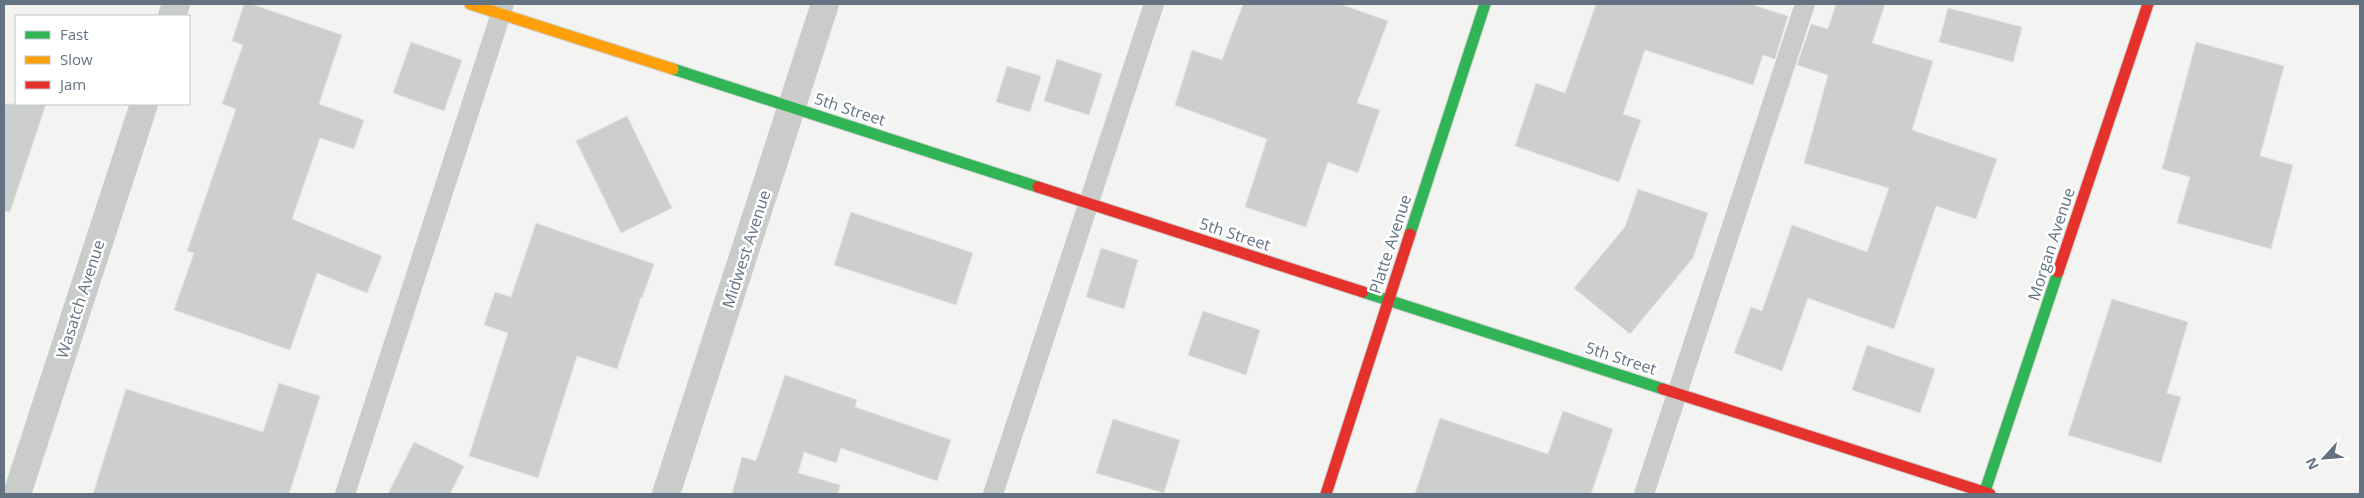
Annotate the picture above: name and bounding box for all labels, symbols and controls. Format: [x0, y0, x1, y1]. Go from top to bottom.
legend [15, 15, 190, 105]
text: Fast [60, 24, 89, 44]
text: Slow [60, 49, 93, 69]
text: Jam [58, 74, 86, 94]
street label: 5th Street [812, 87, 889, 131]
street label: Morgan Avenue [2022, 185, 2080, 303]
street label: Midwest Avenue [717, 187, 775, 311]
street label: Platte Avenue [1364, 192, 1416, 296]
street label: 5th Street [1197, 212, 1274, 256]
street label: Wasatch Avenue [51, 237, 110, 361]
street label: 5th Street [1583, 336, 1660, 380]
north arrow [2299, 433, 2349, 483]
text: N [2301, 455, 2323, 473]

